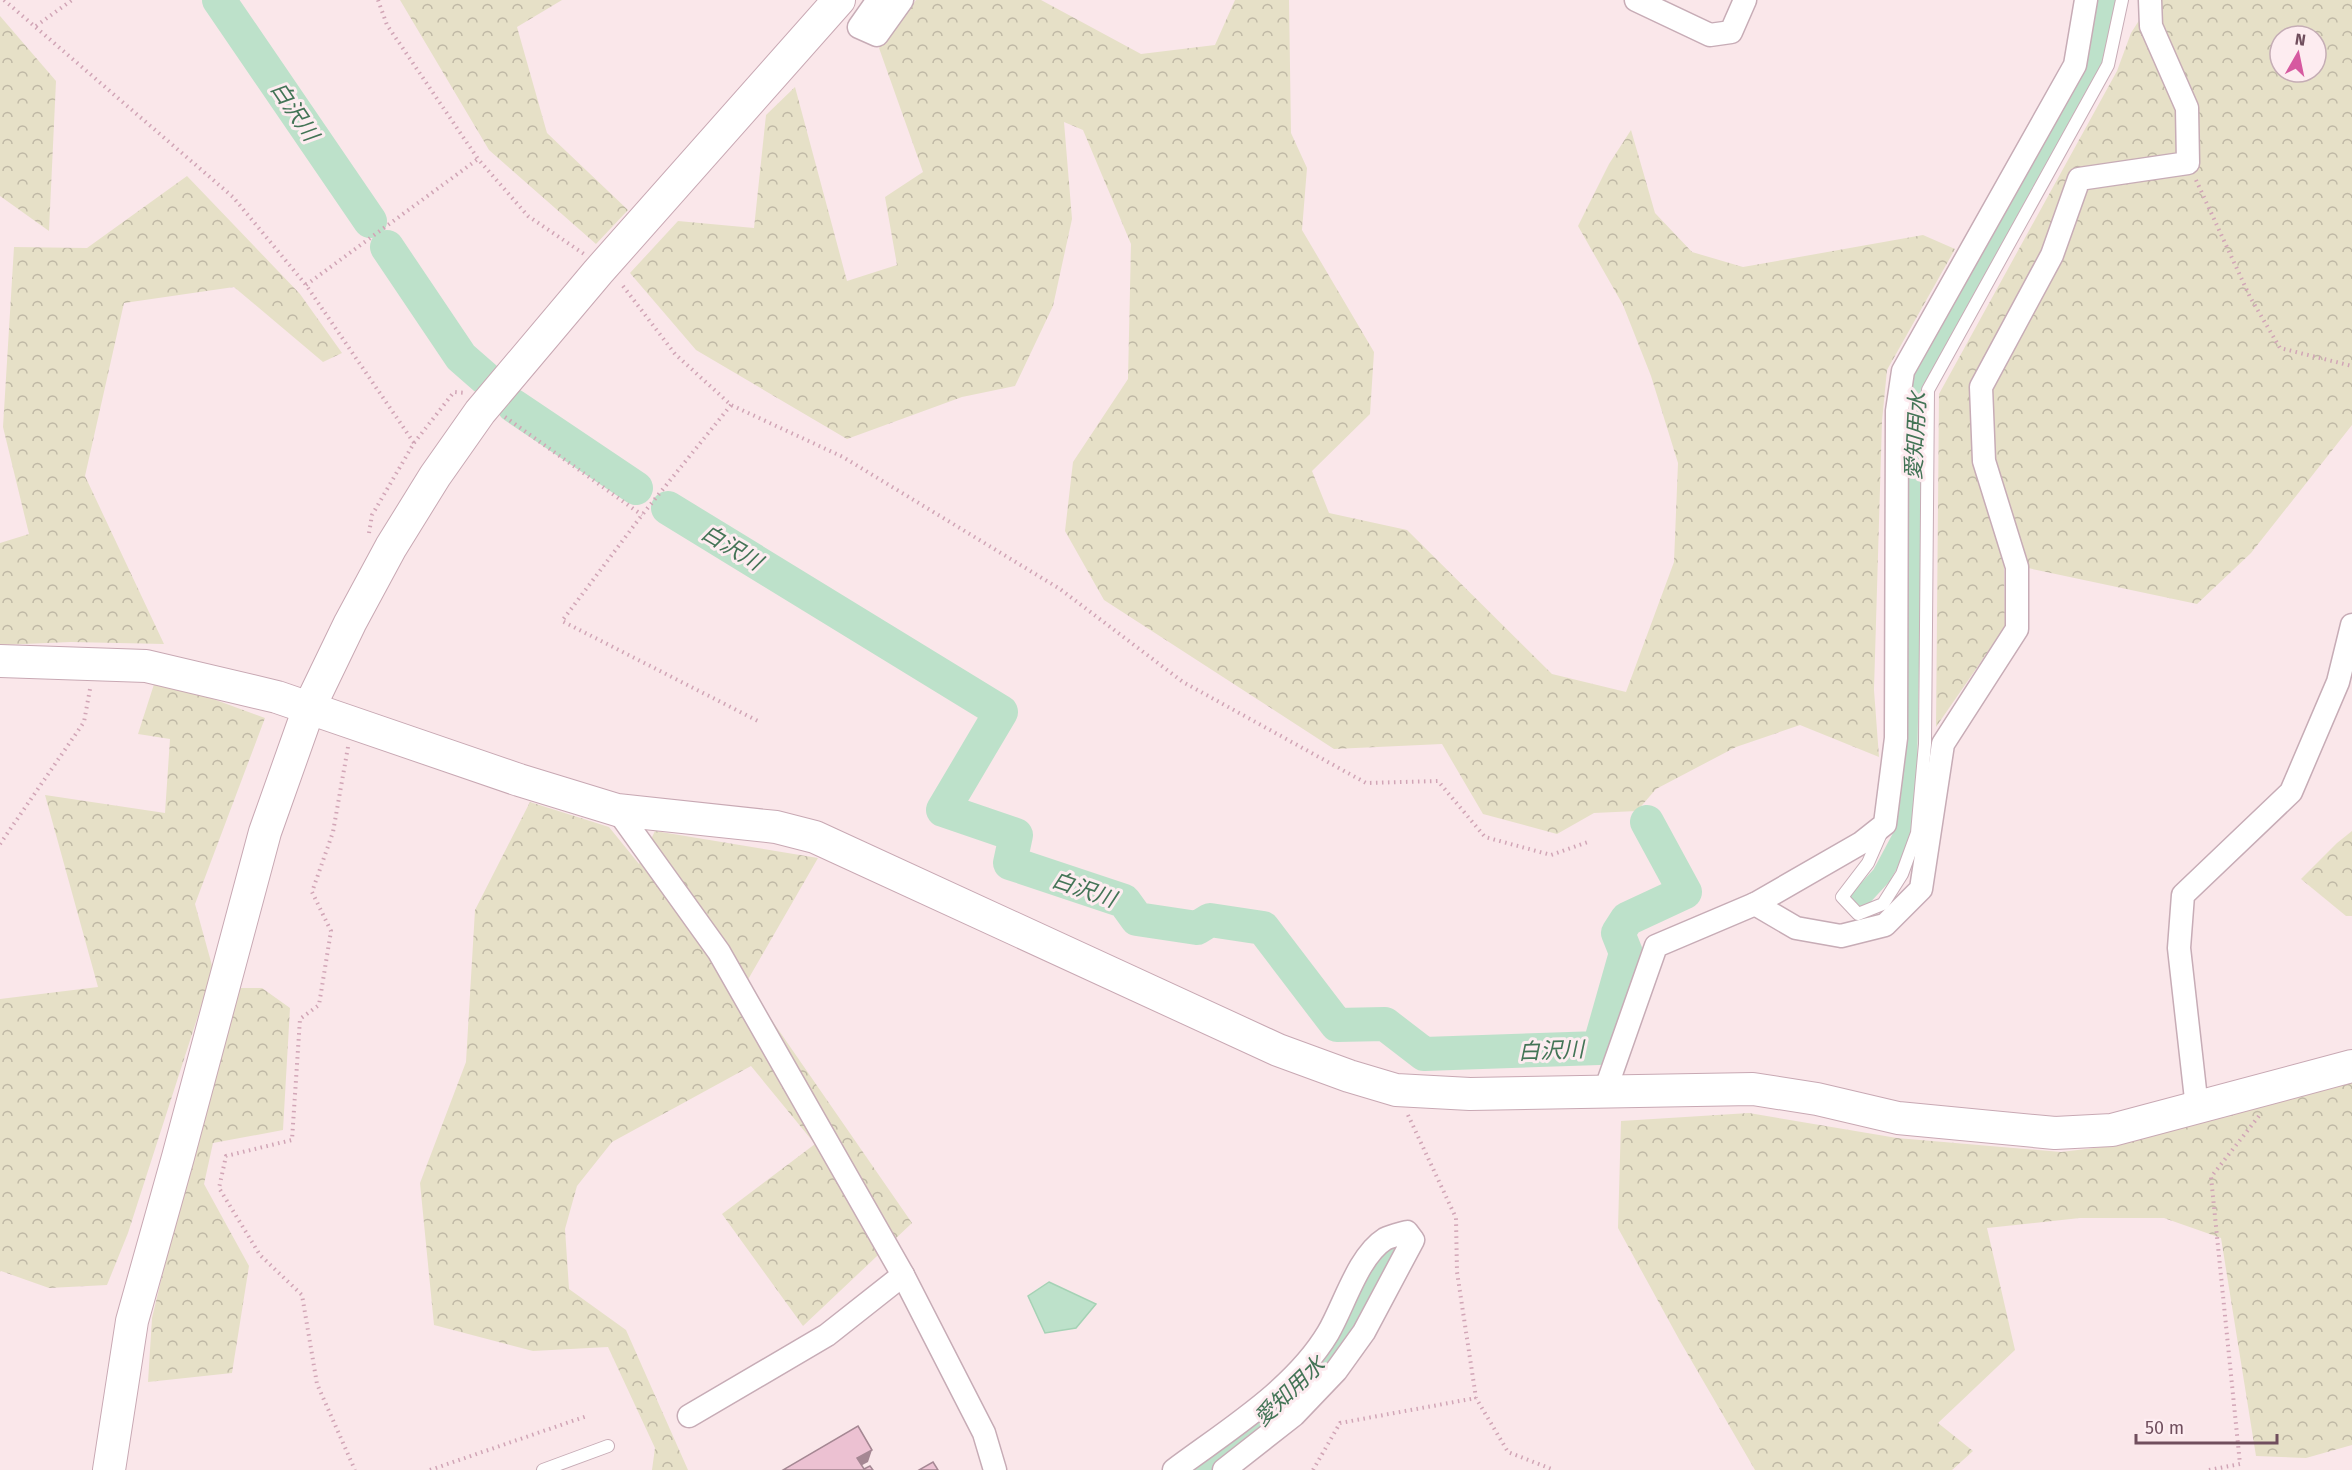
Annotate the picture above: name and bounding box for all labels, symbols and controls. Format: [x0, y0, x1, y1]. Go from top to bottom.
north arrow [2268, 24, 2328, 84]
text: N [2294, 29, 2307, 50]
water label: 白沢川 [265, 76, 325, 148]
water label: 愛知用水 [1900, 389, 1931, 481]
water label: 白沢川 [696, 519, 769, 577]
water label: 白沢川 [1048, 866, 1121, 914]
water label: 白沢川 [1518, 1036, 1586, 1065]
water label: 愛知用水 [1248, 1350, 1332, 1432]
scale bar [2136, 1407, 2277, 1445]
text: 50 m [2145, 1417, 2184, 1439]

